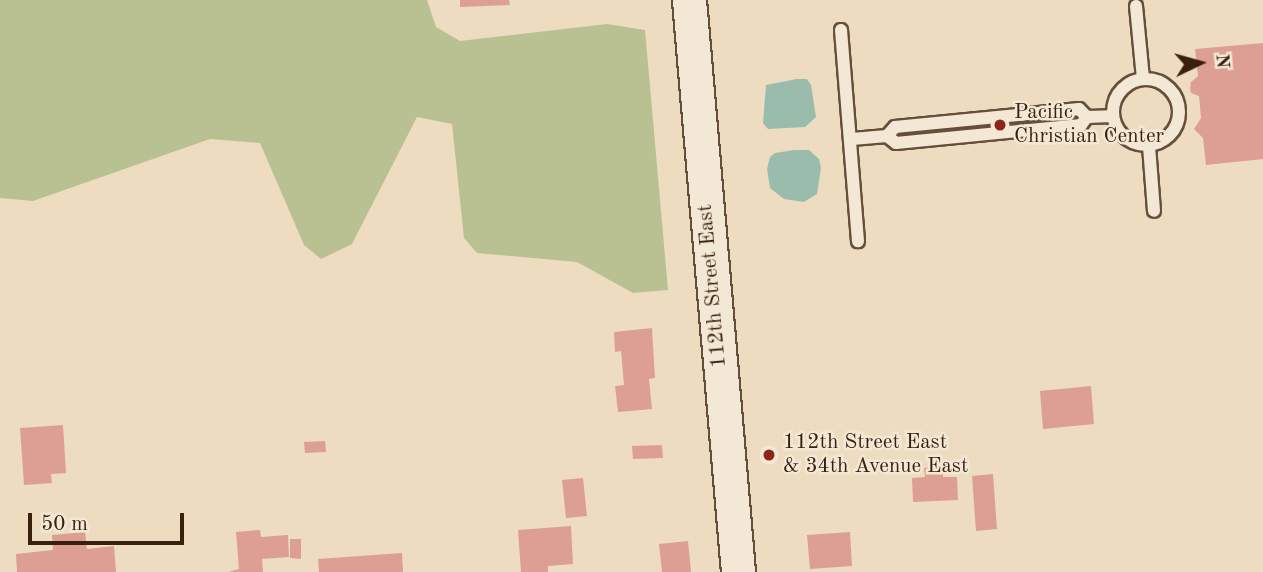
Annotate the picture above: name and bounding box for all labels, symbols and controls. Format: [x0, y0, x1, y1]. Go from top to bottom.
north arrow [1165, 28, 1235, 98]
text: N [1211, 53, 1232, 69]
place label: Pacific Christian Center [1014, 100, 1164, 150]
marker: Pacific Christian Center [992, 117, 1008, 133]
street label: 112th Street East [693, 203, 733, 369]
place label: 112th Street East & 34th Avenue East [783, 430, 968, 480]
marker: 112th Street East & 34th Avenue East [761, 447, 777, 463]
scale bar [32, 498, 187, 542]
text: 50 m [41, 514, 88, 535]

